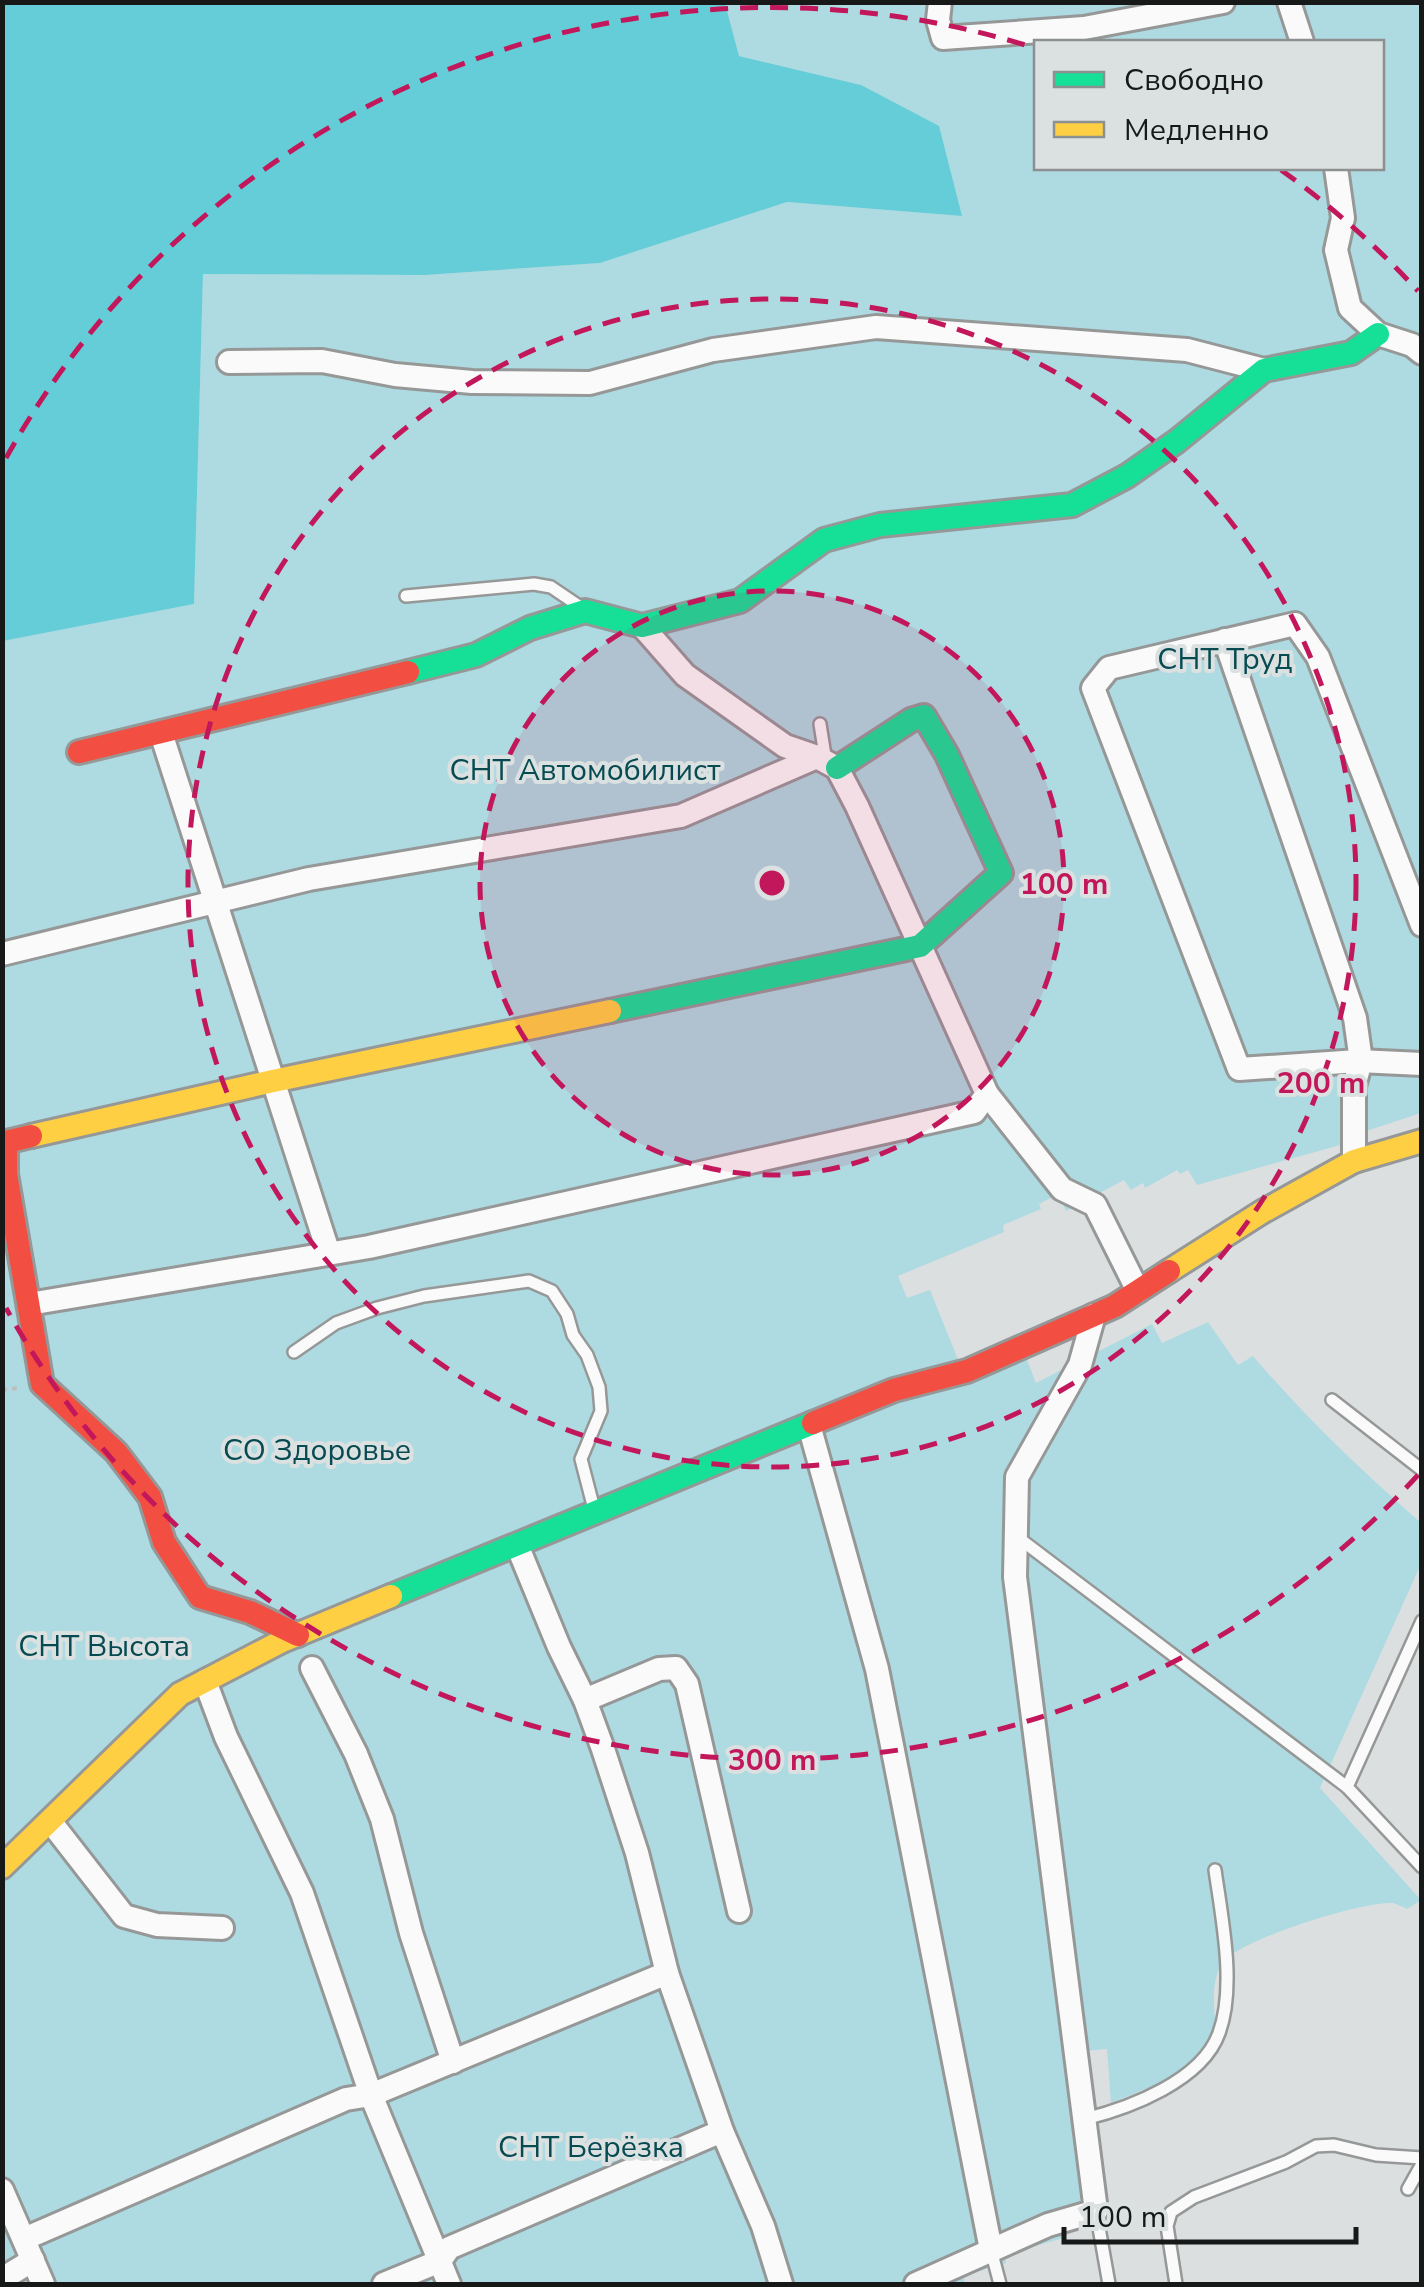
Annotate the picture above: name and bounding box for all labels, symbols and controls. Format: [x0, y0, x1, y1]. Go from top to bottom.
legend [1034, 40, 1384, 170]
text: Свободно [1124, 60, 1264, 101]
text: Медленно [1124, 110, 1269, 151]
park label: СНТ Труд [1157, 639, 1293, 680]
park label: СНТ Автомобилист [449, 750, 721, 791]
text: 100 m [1020, 864, 1108, 905]
centre of rings [754, 865, 790, 901]
text: 200 m [1277, 1063, 1365, 1104]
park label: СО Здоровье [223, 1430, 411, 1471]
park label: СНТ Высота [18, 1626, 190, 1667]
text: 300 m [728, 1740, 816, 1781]
park label: СНТ Берёзка [498, 2127, 684, 2168]
scale bar [1064, 2182, 1356, 2244]
text: 100 m [1079, 2197, 1166, 2238]

